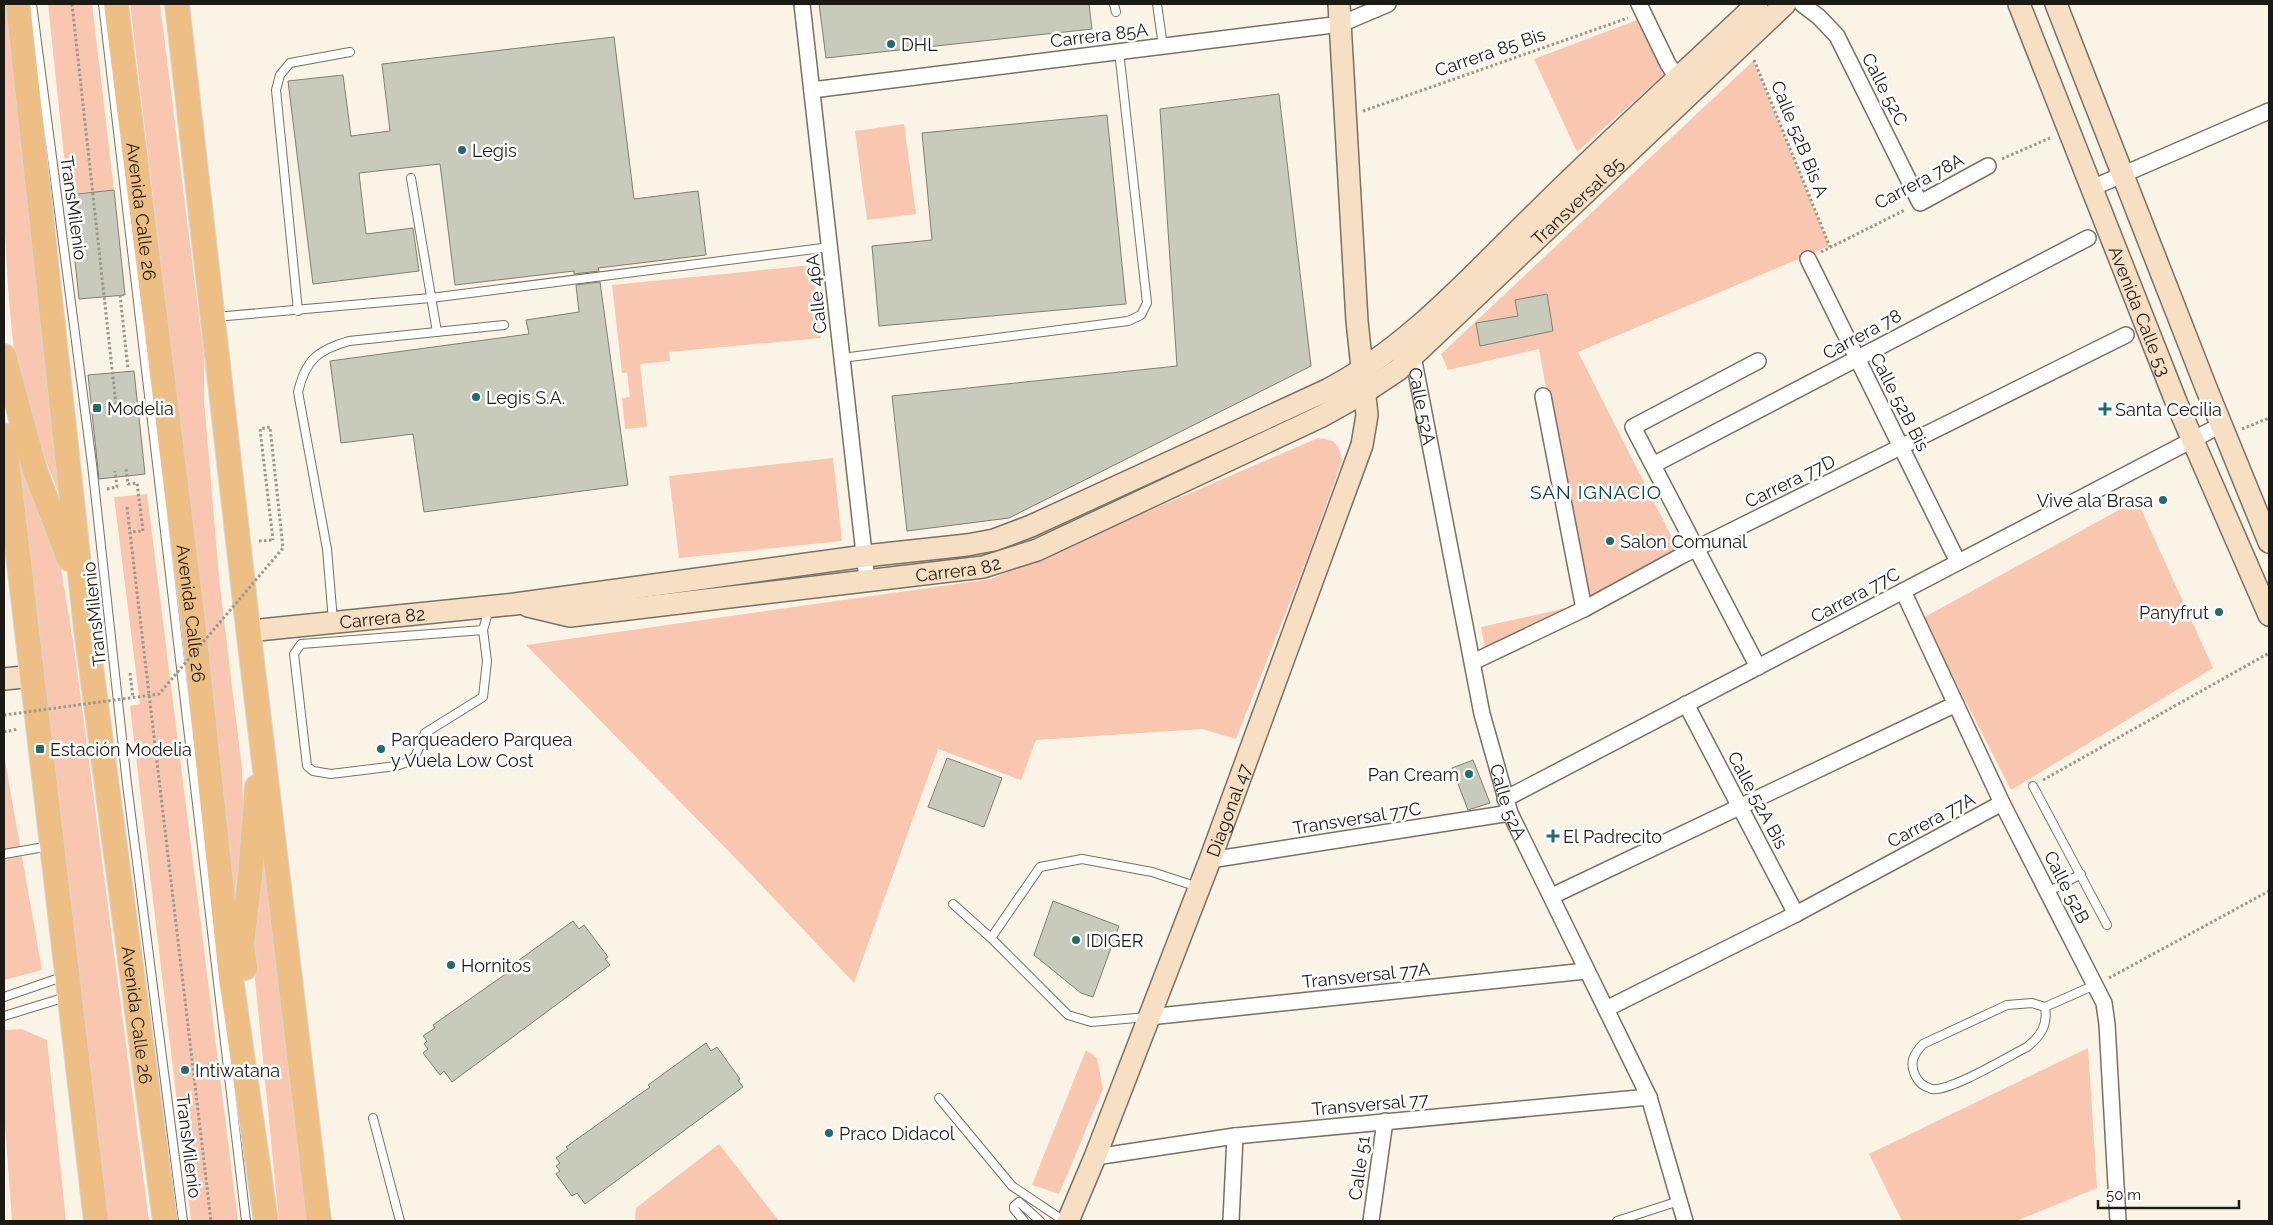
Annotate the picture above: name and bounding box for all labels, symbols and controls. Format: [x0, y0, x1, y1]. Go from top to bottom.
street label: Carrera 85A [1049, 19, 1149, 51]
street label: Carrera 85 Bis [1432, 23, 1548, 81]
place label: DHL [901, 34, 938, 55]
marker: DHL [885, 38, 897, 50]
street label: Calle 52C [1858, 49, 1912, 129]
street label: Calle 52B Bis A [1767, 78, 1833, 200]
place label: Legis [472, 140, 517, 161]
street label: Avenida Calle 26 [123, 141, 161, 282]
marker: Legis [456, 144, 468, 156]
street label: Carrera 78A [1871, 149, 1967, 213]
street label: Transversal 85 [1527, 152, 1628, 249]
street label: TransMilenio [56, 155, 92, 262]
street label: Avenida Calle 53 [2105, 243, 2175, 379]
street label: Calle 46A [801, 253, 831, 335]
street label: Carrera 78 [1819, 305, 1905, 363]
street label: Calle 52B Bis [1866, 349, 1934, 455]
street label: Calle 52A [1405, 366, 1440, 447]
place label: Legis S.A. [486, 387, 565, 408]
marker: Legis S.A. [470, 391, 482, 403]
place label: Modelia [107, 398, 174, 419]
place label: Santa Cecilia [2115, 399, 2222, 420]
marker: Modelia [91, 402, 103, 414]
marker: Santa Cecilia [2099, 403, 2111, 415]
street label: Carrera 77D [1741, 450, 1839, 512]
district label: SAN IGNACIO [1530, 481, 1662, 503]
place label: Vive ala Brasa [2037, 490, 2153, 511]
marker: Vive ala Brasa [2157, 494, 2169, 506]
place label: Salon Comunal [1620, 531, 1747, 552]
marker: Salon Comunal [1604, 535, 1616, 547]
street label: Avenida Calle 26 [173, 543, 210, 684]
street label: Carrera 82 [914, 552, 1003, 585]
street label: TransMilenio [78, 560, 110, 667]
street label: Carrera 77C [1807, 563, 1903, 627]
place label: Panyfrut [2139, 602, 2209, 623]
street label: Carrera 82 [339, 603, 426, 632]
marker: Panyfrut [2213, 606, 2225, 618]
place label: Parqueadero Parquea y Vuela Low Cost [391, 729, 572, 771]
place label: Estación Modelia [50, 739, 192, 760]
marker: Estación Modelia [34, 743, 46, 755]
marker: Parqueadero Parquea y Vuela Low Cost [375, 743, 387, 755]
street label: Calle 52A Bis [1724, 748, 1793, 852]
street label: Diagonal 47 [1202, 761, 1255, 859]
street label: Calle 52A [1486, 761, 1532, 843]
place label: Pan Cream [1368, 764, 1459, 785]
marker: Pan Cream [1463, 768, 1475, 780]
street label: Carrera 77A [1884, 788, 1978, 852]
street label: Transversal 77C [1291, 797, 1423, 839]
place label: El Padrecito [1563, 826, 1662, 847]
marker: El Padrecito [1547, 830, 1559, 842]
street label: Calle 52B [2040, 847, 2094, 927]
place label: IDIGER [1086, 930, 1144, 951]
marker: IDIGER [1070, 934, 1082, 946]
street label: Avenida Calle 26 [118, 945, 157, 1085]
place label: Hornitos [461, 955, 531, 976]
street label: Transversal 77A [1301, 958, 1431, 992]
marker: Hornitos [445, 959, 457, 971]
place label: Intiwatana [195, 1060, 280, 1081]
marker: Intiwatana [179, 1064, 191, 1076]
street label: Transversal 77 [1311, 1088, 1430, 1120]
street label: TransMilenio [172, 1093, 206, 1200]
place label: Praco Didacol [839, 1123, 955, 1144]
marker: Praco Didacol [823, 1127, 835, 1139]
street label: Calle 51 [1344, 1134, 1374, 1201]
scale bar [2098, 1178, 2239, 1210]
text: 50 m [2106, 1186, 2141, 1204]

